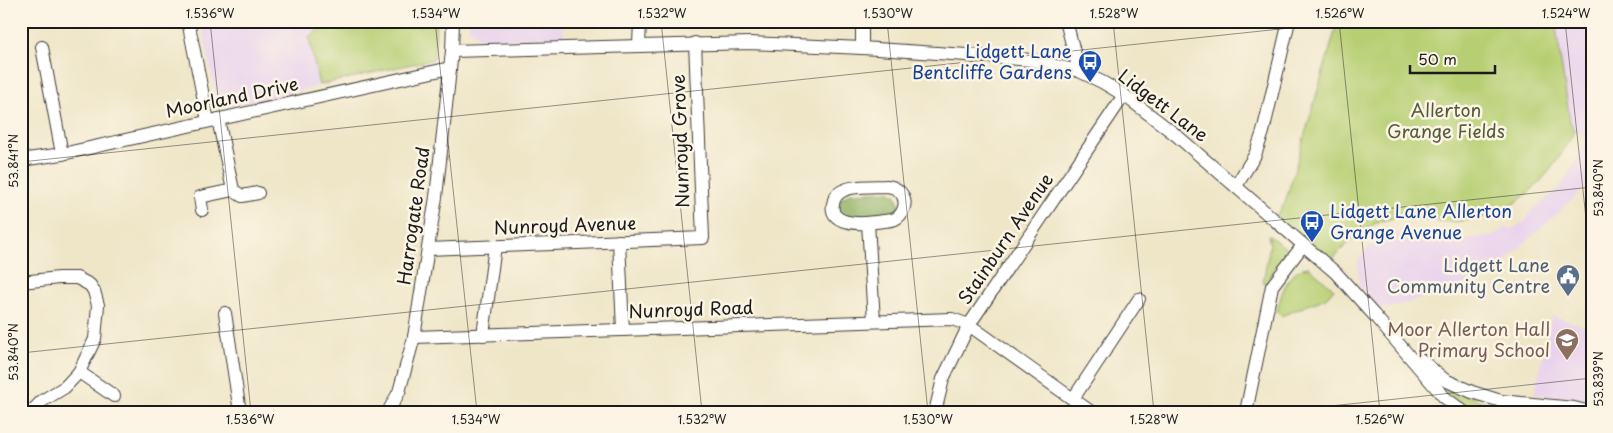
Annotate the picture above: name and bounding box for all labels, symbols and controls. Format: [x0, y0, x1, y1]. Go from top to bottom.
text: 1.536°W [186, 4, 235, 22]
text: 1.534°W [412, 4, 461, 22]
text: 1.532°W [638, 4, 687, 22]
text: 1.530°W [863, 4, 913, 22]
text: 1.528°W [1090, 4, 1139, 22]
text: 1.526°W [1316, 4, 1365, 22]
text: 1.524°W [1542, 4, 1591, 22]
place label: Lidgett Lane Bentcliffe Gardens [912, 37, 1072, 85]
scale bar [1410, 42, 1496, 74]
text: 50 m [1418, 47, 1457, 70]
bus stop icon: Lidgett Lane Bentcliffe Gardens [1077, 49, 1103, 83]
street label: Lidgett Lane [1113, 62, 1215, 148]
street label: Moorland Drive [163, 69, 301, 124]
street label: Nunroyd Grove [664, 73, 695, 208]
park label: Allerton Grange Fields [1387, 96, 1505, 144]
text: 53.841°N [4, 134, 22, 188]
street label: Harrogate Road [389, 145, 436, 287]
text: 53.840°N [1589, 159, 1607, 217]
street label: Stainburn Avenue [951, 167, 1059, 309]
place label: Lidgett Lane Allerton Grange Avenue [1330, 197, 1512, 245]
street label: Nunroyd Avenue [493, 209, 637, 240]
bus stop icon: Lidgett Lane Allerton Grange Avenue [1299, 209, 1325, 243]
place label: Lidgett Lane Community Centre [1387, 251, 1550, 299]
public building icon: Lidgett Lane Community Centre [1555, 263, 1581, 297]
street label: Nunroyd Road [628, 293, 754, 324]
place label: Moor Allerton Hall Primary School [1387, 315, 1550, 363]
text: 53.840°N [4, 323, 22, 381]
school or university icon: Moor Allerton Hall Primary School [1554, 327, 1580, 361]
text: 53.839°N [1589, 351, 1607, 407]
text: 1.536°W [226, 410, 275, 428]
text: 1.534°W [452, 410, 501, 428]
text: 1.532°W [678, 410, 727, 428]
text: 1.530°W [903, 410, 953, 428]
text: 1.528°W [1130, 410, 1179, 428]
text: 1.526°W [1356, 410, 1405, 428]

